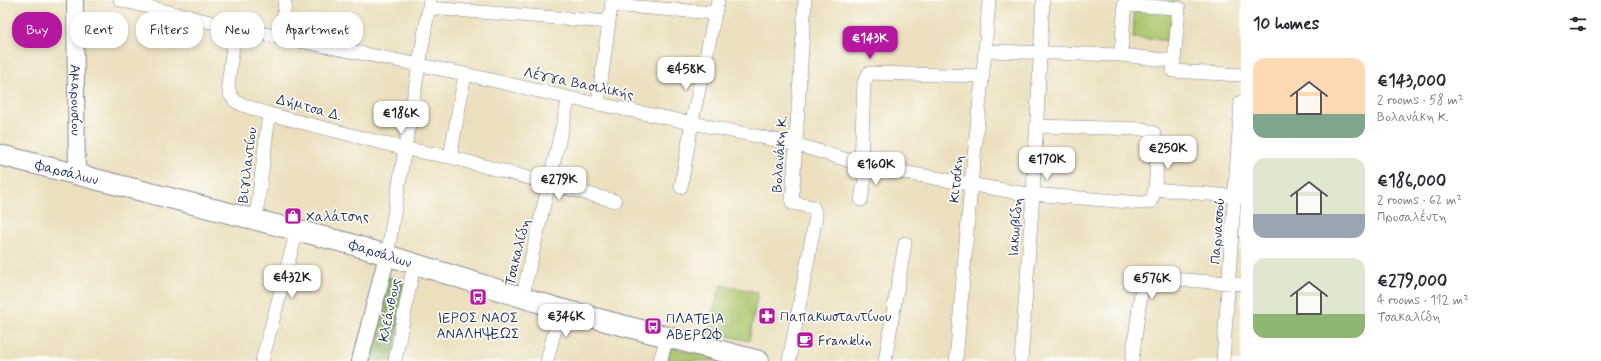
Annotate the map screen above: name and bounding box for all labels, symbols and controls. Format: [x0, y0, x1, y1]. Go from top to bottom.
chip: Buy [12, 12, 62, 48]
chip: Rent [70, 12, 128, 48]
chip: Filters [136, 12, 203, 48]
chip: New [211, 12, 264, 48]
chip: Apartment [272, 12, 363, 48]
text: 10 homes [1253, 13, 1319, 35]
icon: filters [1567, 13, 1589, 35]
pin: €143K [842, 26, 898, 60]
text: €143K [852, 30, 888, 47]
pin: €458K [658, 57, 714, 91]
text: €458K [666, 61, 706, 78]
street label: Λέγγα Βασιλικής [522, 63, 636, 104]
street label: Αμαρουσίου [66, 64, 85, 136]
text: €143,000 [1377, 70, 1446, 92]
icon: home [1285, 74, 1333, 122]
street label: Δήμτσα Δ. [274, 91, 343, 125]
text: 2 rooms · 58 m² [1377, 92, 1464, 109]
pin: €186K [373, 101, 429, 135]
text: €186K [383, 105, 419, 122]
text: Βολανάκη Κ. [1377, 109, 1449, 126]
street label: Βολανάκη Κ. [768, 115, 792, 193]
street label: Βιγιλαντίου [234, 126, 262, 204]
pin: €250K [1140, 136, 1196, 170]
text: €250K [1149, 140, 1187, 157]
pin: €170K [1019, 147, 1075, 181]
text: €170K [1028, 151, 1066, 168]
pin: €160K [848, 152, 904, 186]
street label: Κιτσίκη [946, 154, 968, 204]
street label: Φαρσάλων [32, 156, 100, 190]
text: €160K [857, 156, 895, 173]
pin: €279K [531, 167, 587, 201]
text: €186,000 [1377, 170, 1446, 192]
text: €279K [540, 171, 578, 188]
icon: home [1285, 174, 1333, 222]
text: 2 rooms · 62 m² [1377, 192, 1462, 209]
street label: Ιακωβίδη [1005, 197, 1027, 257]
street label: Παρνασσού [1207, 197, 1229, 265]
shop icon: Χαλάτσης [283, 206, 303, 226]
place label: Χαλάτσης [306, 208, 369, 226]
text: Προσαλέντη [1377, 209, 1447, 226]
street label: Τσακαλίδη [501, 217, 535, 288]
street label: Φαρσάλων [346, 236, 414, 272]
pin: €432K [264, 265, 320, 299]
pin: €576K [1124, 266, 1180, 300]
text: €432K [273, 269, 311, 286]
text: €576K [1133, 270, 1171, 287]
text: €279,000 [1377, 270, 1447, 292]
icon: home [1285, 274, 1333, 322]
street label: Κλεάνθους [375, 277, 405, 343]
bus stop icon: ΙΕΡΟΣ ΝΑΟΣ ΑΝΑΛΗΨΕΩΣ [468, 287, 488, 307]
text: 4 rooms · 112 m² [1377, 292, 1469, 309]
pin: €346K [538, 304, 594, 338]
pharmacy icon: Παπακωσταντίνου [757, 306, 777, 326]
text: €346K [547, 308, 585, 325]
place label: Παπακωσταντίνου [780, 308, 891, 326]
place label: ΙΕΡΟΣ ΝΑΟΣ ΑΝΑΛΗΨΕΩΣ [436, 309, 520, 343]
text: Τσακαλίδη [1377, 309, 1440, 326]
place label: ΠΛΑΤΕΙΑ ΑΒΕΡΩΦ [666, 310, 724, 344]
bus stop icon: ΠΛΑΤΕΙΑ ΑΒΕΡΩΦ [643, 316, 663, 336]
cafe icon: Franklin [795, 330, 815, 350]
place label: Franklin [818, 332, 872, 350]

